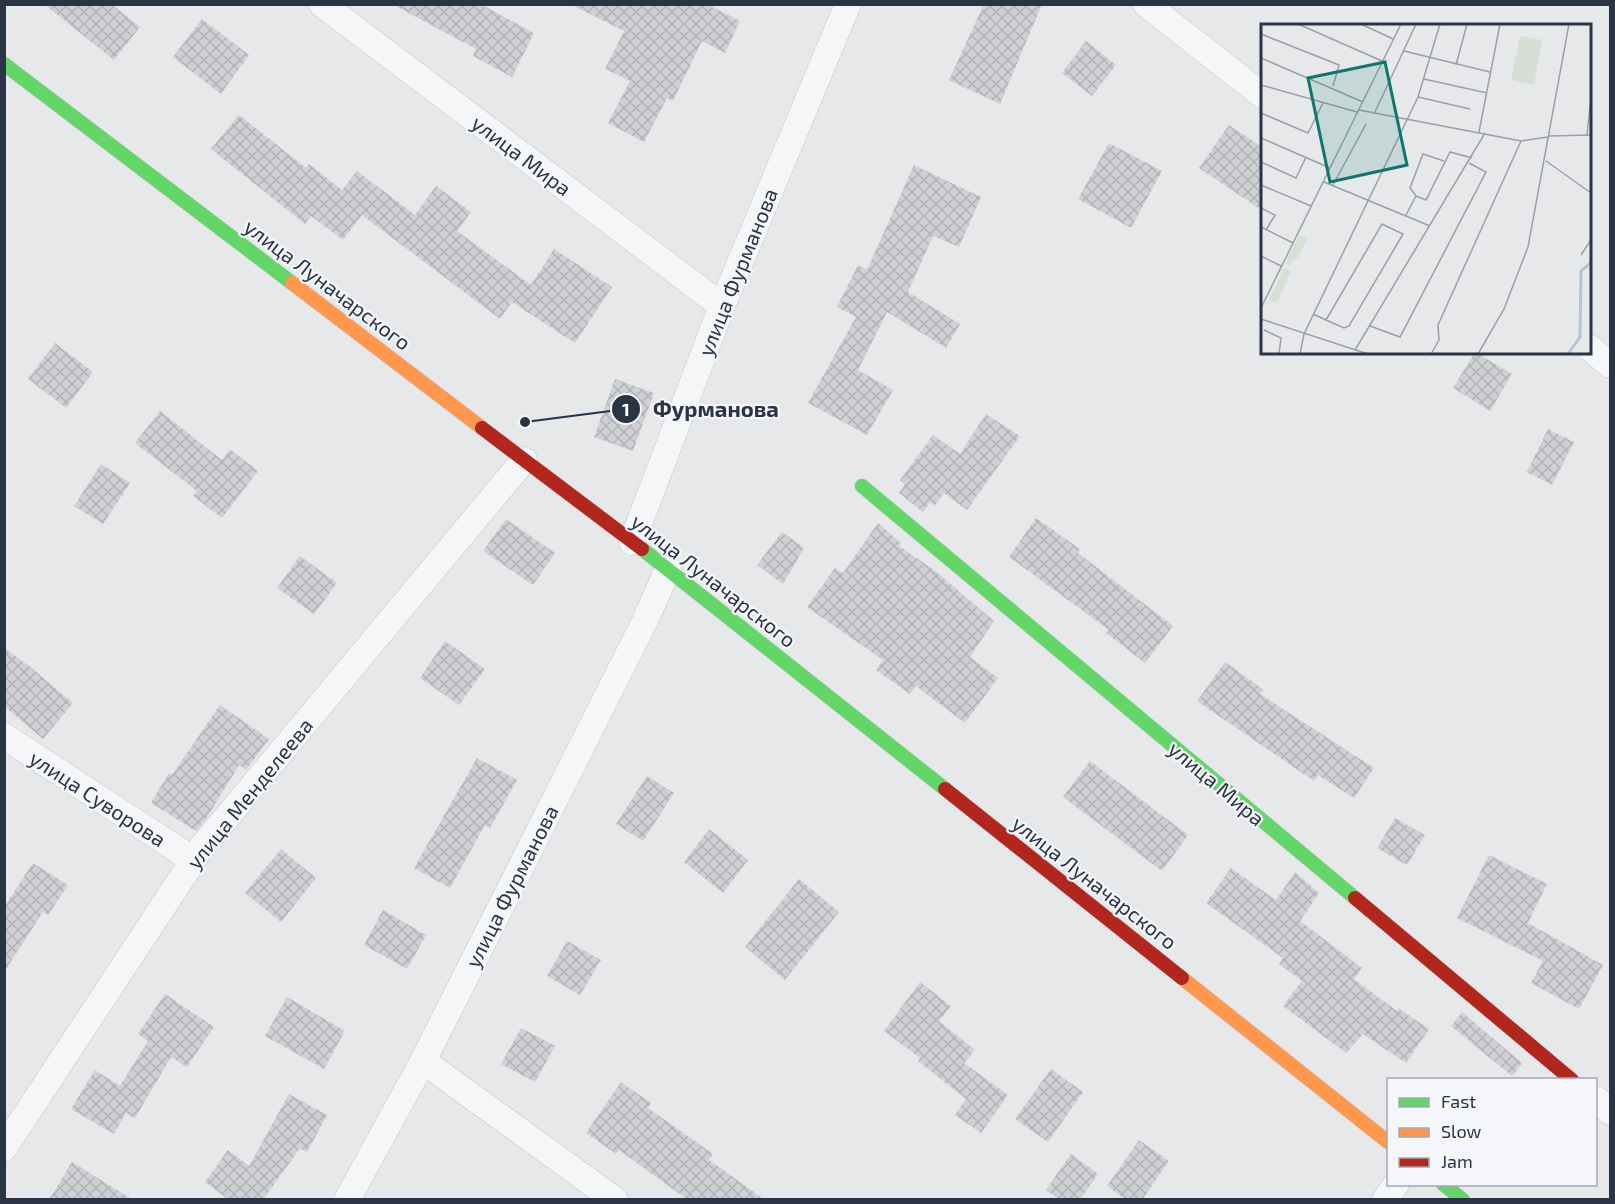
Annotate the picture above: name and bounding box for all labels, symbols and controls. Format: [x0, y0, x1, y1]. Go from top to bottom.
inset map [1261, 24, 1591, 354]
street label: улица Мира [467, 110, 577, 201]
street label: улица Фурманова [692, 184, 783, 360]
street label: улица Луначарского [239, 213, 416, 356]
callout: Фурманова [611, 389, 791, 429]
text: Фурманова [653, 395, 779, 421]
text: 1 [622, 398, 630, 420]
street label: улица Луначарского [626, 508, 801, 653]
street label: улица Менделеева [181, 713, 318, 874]
street label: улица Мира [1163, 736, 1270, 831]
street label: улица Суворова [25, 745, 171, 852]
street label: улица Фурманова [459, 801, 564, 972]
street label: улица Луначарского [1007, 810, 1182, 955]
legend [1387, 1078, 1597, 1186]
text: Fast [1441, 1090, 1476, 1112]
text: Slow [1441, 1120, 1482, 1142]
text: Jam [1441, 1150, 1473, 1172]

